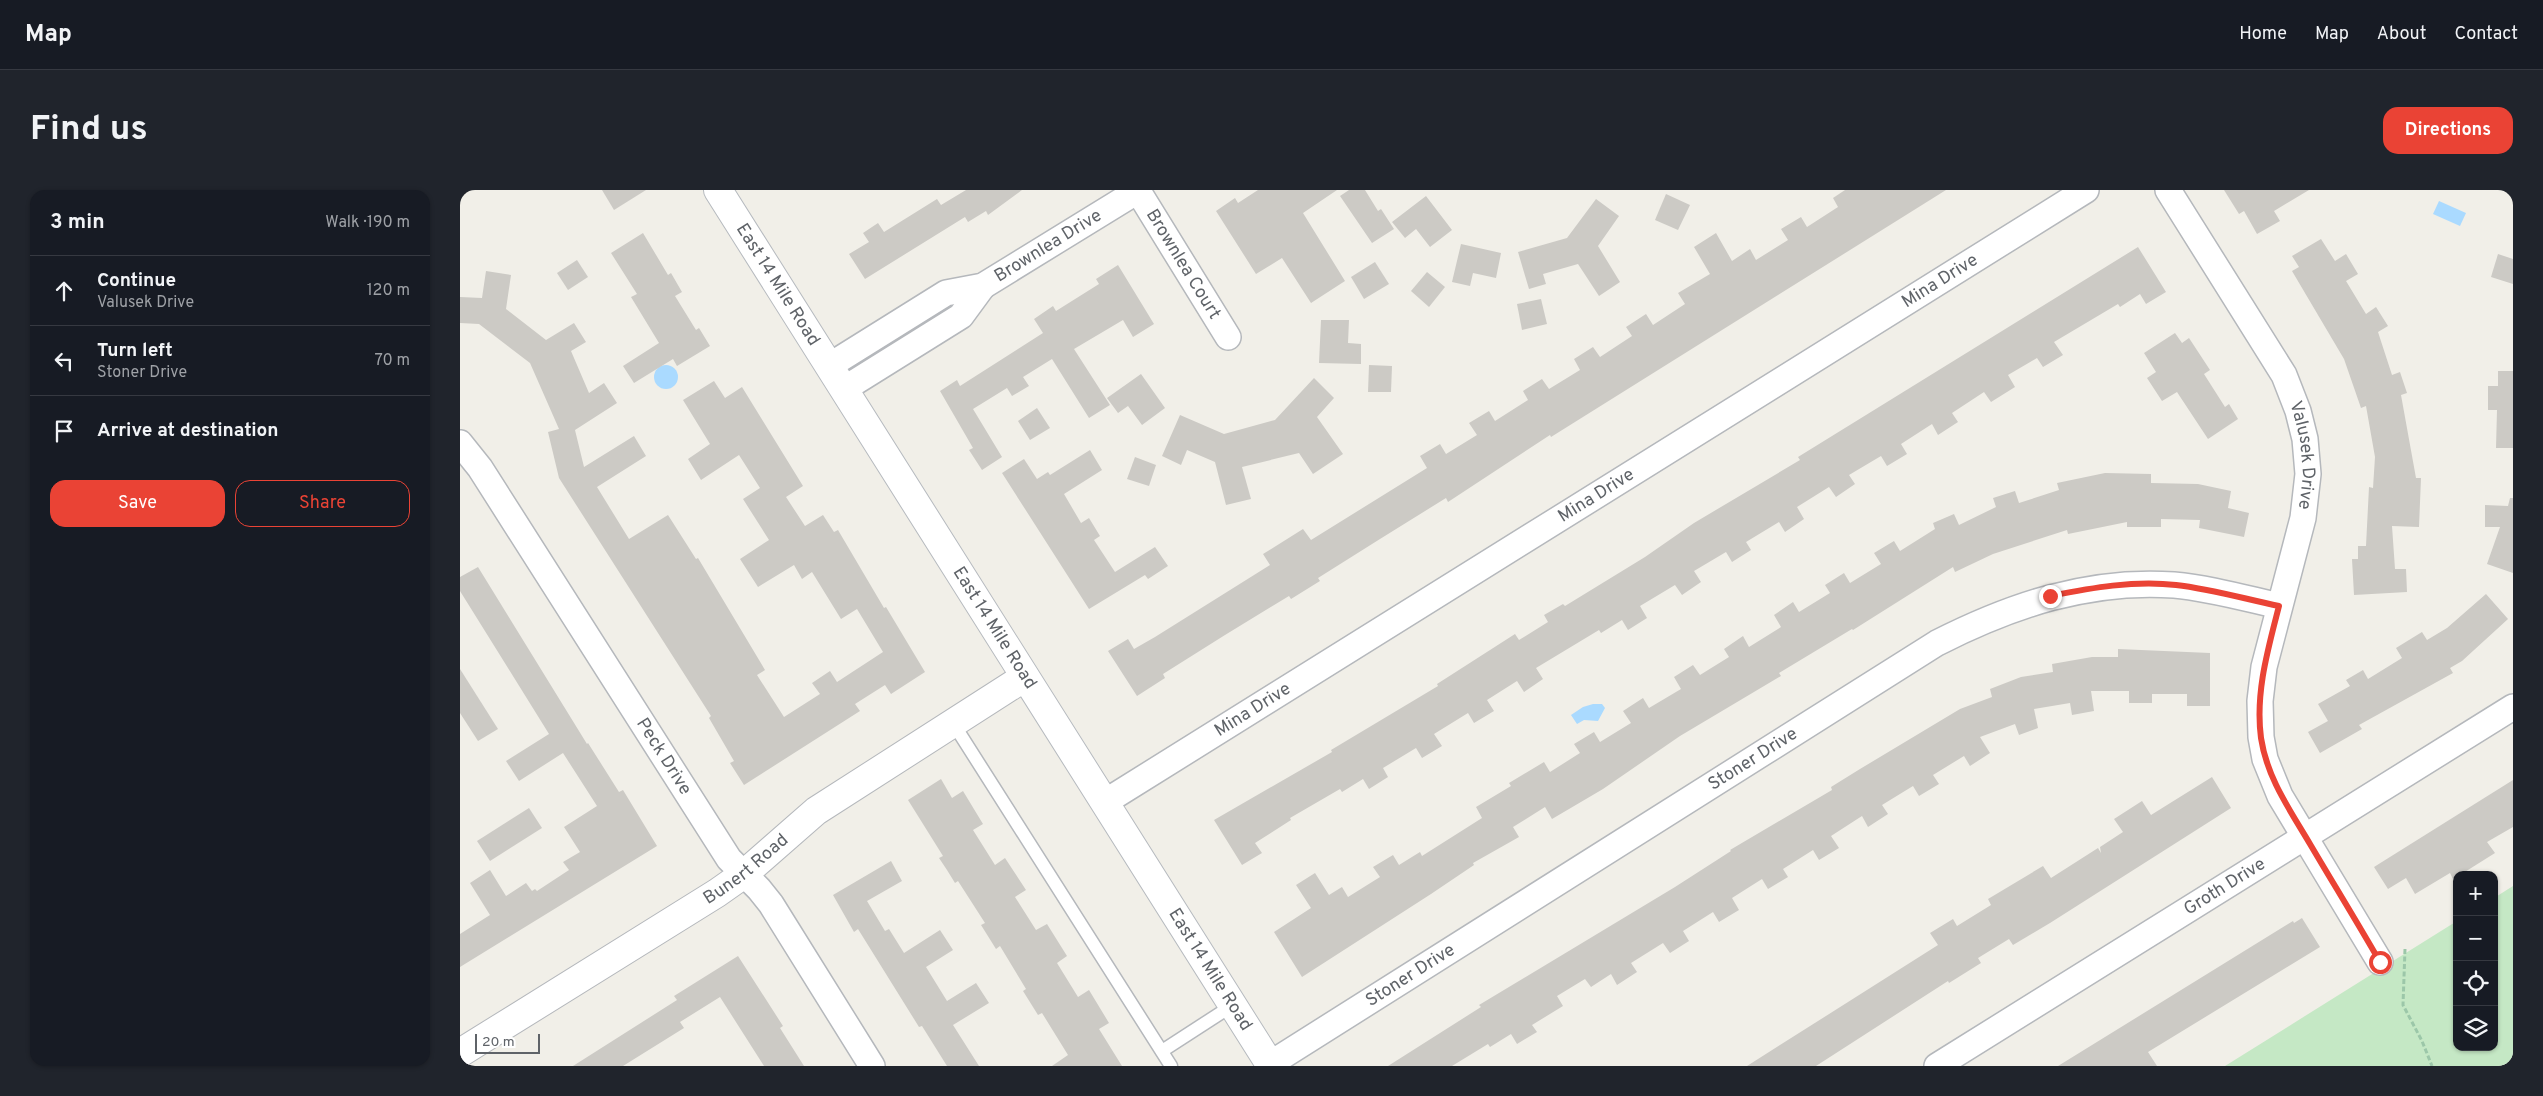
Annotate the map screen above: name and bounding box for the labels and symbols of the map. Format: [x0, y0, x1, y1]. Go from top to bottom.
street label: Brownlea Drive [990, 204, 1106, 288]
street label: Brownlea Court [1140, 205, 1226, 324]
street label: East 14 Mile Road [731, 219, 825, 350]
street label: Mina Drive [1897, 249, 1982, 314]
street label: Valusek Drive [2284, 398, 2320, 511]
street label: Mina Drive [1554, 463, 1639, 528]
street label: East 14 Mile Road [947, 562, 1042, 694]
route end [2039, 585, 2062, 608]
street label: Mina Drive [1210, 677, 1295, 742]
street label: Peck Drive [631, 714, 697, 799]
street label: Stoner Drive [1704, 722, 1802, 796]
street label: Bunert Road [699, 829, 793, 910]
street label: Groth Drive [2179, 853, 2270, 921]
street label: East 14 Mile Road [1163, 904, 1257, 1035]
street label: Stoner Drive [1361, 939, 1459, 1012]
route start [2369, 951, 2392, 974]
scale bar [475, 1031, 540, 1054]

